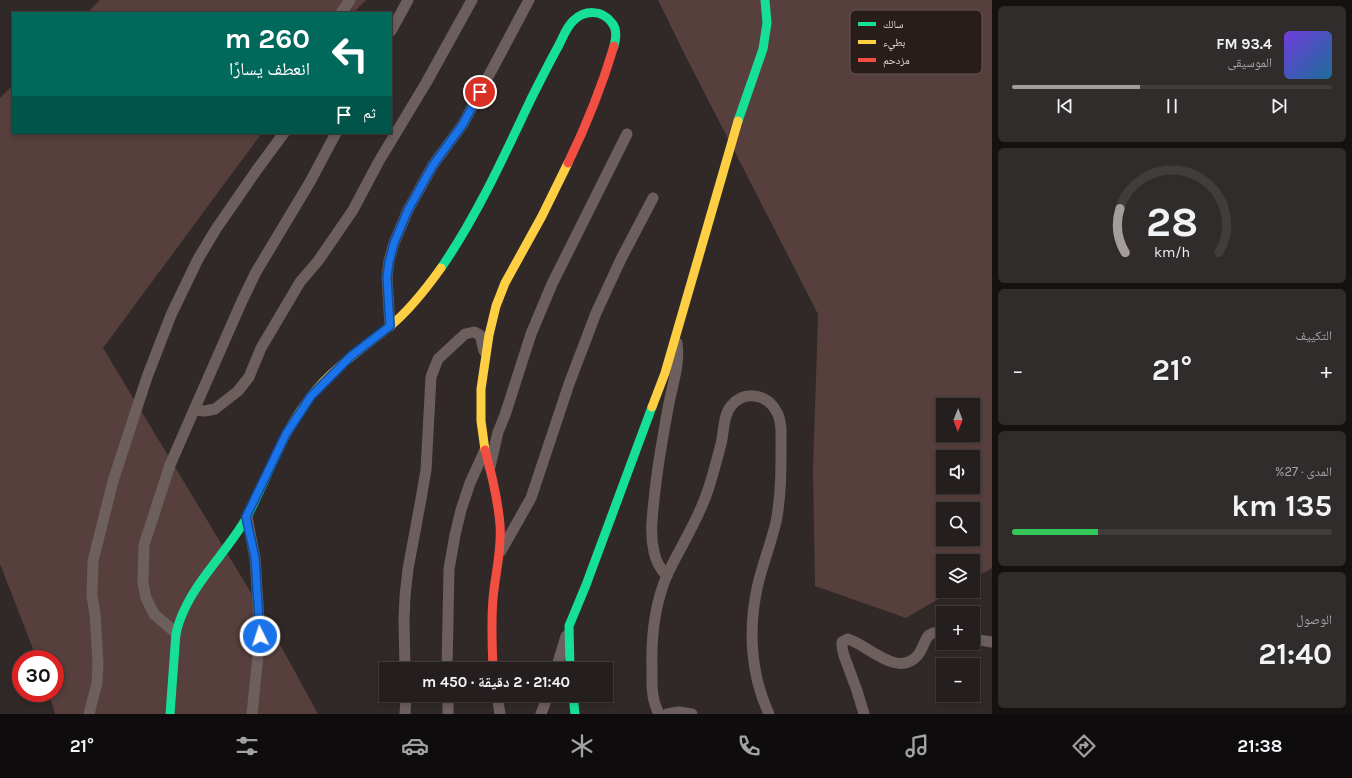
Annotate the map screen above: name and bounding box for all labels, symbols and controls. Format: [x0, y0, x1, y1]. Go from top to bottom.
legend [850, 10, 982, 74]
text: سالك [883, 18, 903, 31]
text: 260 m [225, 22, 310, 55]
icon: left [324, 28, 376, 80]
text: 93.4 FM [1216, 35, 1272, 53]
text: بطيء [883, 36, 905, 51]
text: مزدحم [883, 54, 910, 68]
text: الموسيقى [1228, 55, 1272, 70]
text: انعطف يسارًا [229, 58, 310, 80]
pin [463, 75, 497, 109]
icon: arrive [469, 81, 491, 103]
icon: previous [1054, 95, 1076, 117]
icon: pause [1161, 95, 1183, 117]
icon: next [1268, 95, 1290, 117]
icon: arrive [333, 104, 355, 126]
text: ثم [363, 104, 376, 122]
text: 28 [1146, 198, 1198, 246]
text: km/h [1154, 244, 1190, 261]
text: التكييف [1296, 328, 1332, 343]
text: 21° [1152, 352, 1192, 388]
text: − [1012, 358, 1024, 384]
text: + [1320, 358, 1332, 384]
north arrow [936, 398, 980, 442]
map controls [936, 398, 980, 702]
button: sound [936, 450, 980, 494]
text: المدى · 27% [1275, 464, 1332, 479]
text: 135 km [1231, 488, 1332, 524]
button: search [936, 502, 980, 546]
button: layers [936, 554, 980, 598]
button: + [936, 606, 980, 650]
text: الوصول [1296, 612, 1332, 627]
position arrow [239, 615, 281, 657]
text: 21:40 [1258, 636, 1332, 672]
speed limit sign: 30 [12, 650, 64, 702]
button: − [936, 658, 980, 702]
text: 21:40 · 2 دقيقة · 450 m [422, 673, 570, 691]
icon: filters [233, 732, 261, 760]
icon: car [401, 732, 429, 760]
icon: climate [568, 732, 596, 760]
icon: phone [735, 732, 763, 760]
icon: music [903, 732, 931, 760]
icon: directions [1070, 732, 1098, 760]
text: 21° [70, 735, 94, 757]
text: 21:38 [1237, 735, 1282, 757]

